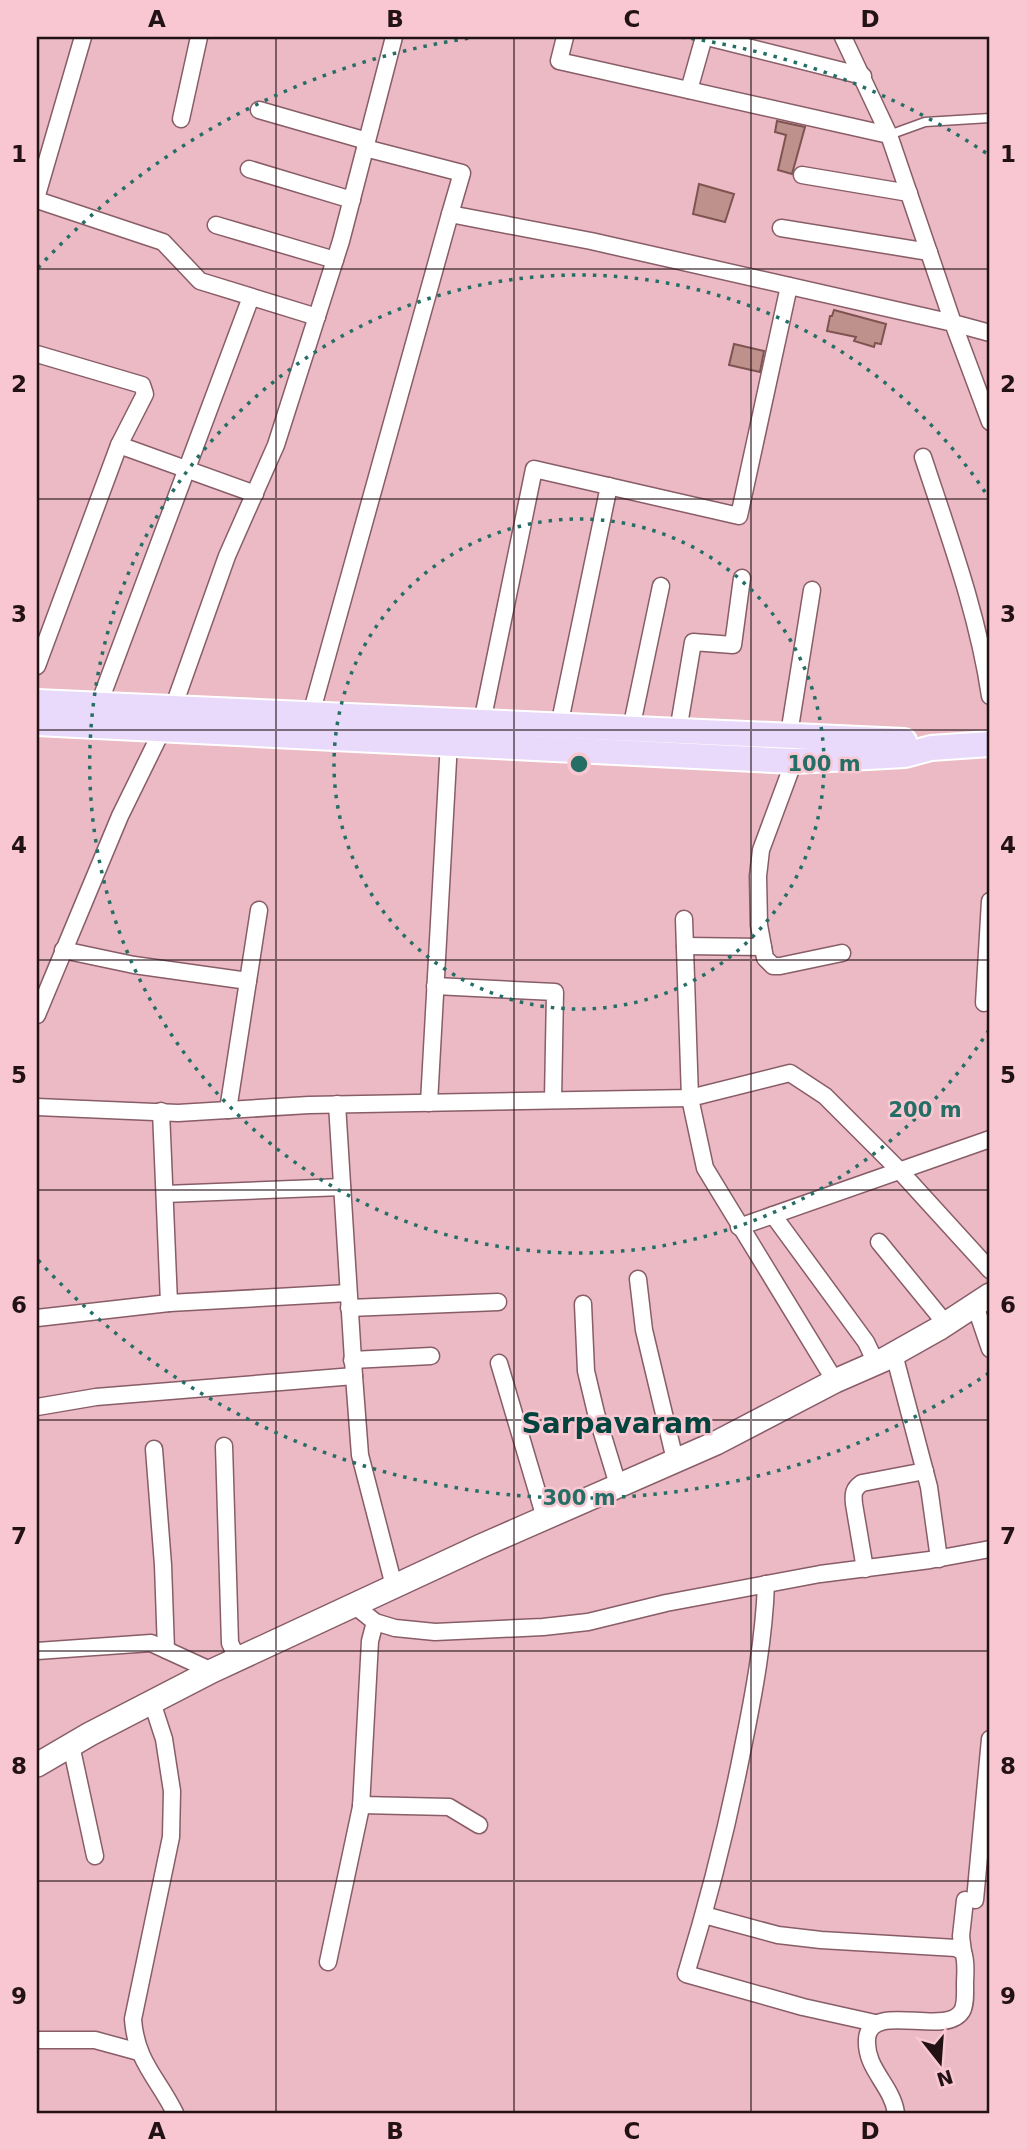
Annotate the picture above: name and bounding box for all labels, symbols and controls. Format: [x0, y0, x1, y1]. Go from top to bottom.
text: A [148, 6, 166, 32]
text: B [386, 6, 404, 32]
text: C [624, 6, 640, 32]
text: D [860, 6, 880, 32]
text: 1 [11, 141, 27, 167]
text: 1 [1000, 141, 1016, 167]
text: 2 [11, 371, 27, 397]
text: 2 [1000, 371, 1016, 397]
text: 3 [11, 601, 27, 627]
text: 3 [1000, 601, 1016, 627]
centre of rings [567, 752, 591, 776]
text: 100 m [787, 752, 861, 776]
text: 4 [11, 832, 27, 858]
text: 4 [1000, 832, 1016, 858]
text: 5 [11, 1062, 27, 1088]
text: 5 [1000, 1062, 1016, 1088]
text: 200 m [888, 1098, 962, 1122]
text: 6 [11, 1292, 27, 1318]
text: 6 [1000, 1292, 1016, 1318]
district label: Sarpavaram [522, 1407, 712, 1440]
text: 300 m [542, 1486, 616, 1510]
text: 7 [11, 1523, 27, 1549]
text: 7 [1000, 1523, 1016, 1549]
text: 8 [11, 1753, 27, 1779]
text: 8 [1000, 1753, 1016, 1779]
text: 9 [11, 1983, 27, 2009]
text: 9 [1000, 1983, 1016, 2009]
north arrow [904, 2028, 974, 2098]
text: N [934, 2065, 956, 2091]
text: A [148, 2118, 166, 2144]
text: B [386, 2118, 404, 2144]
text: C [624, 2118, 640, 2144]
text: D [860, 2118, 880, 2144]

